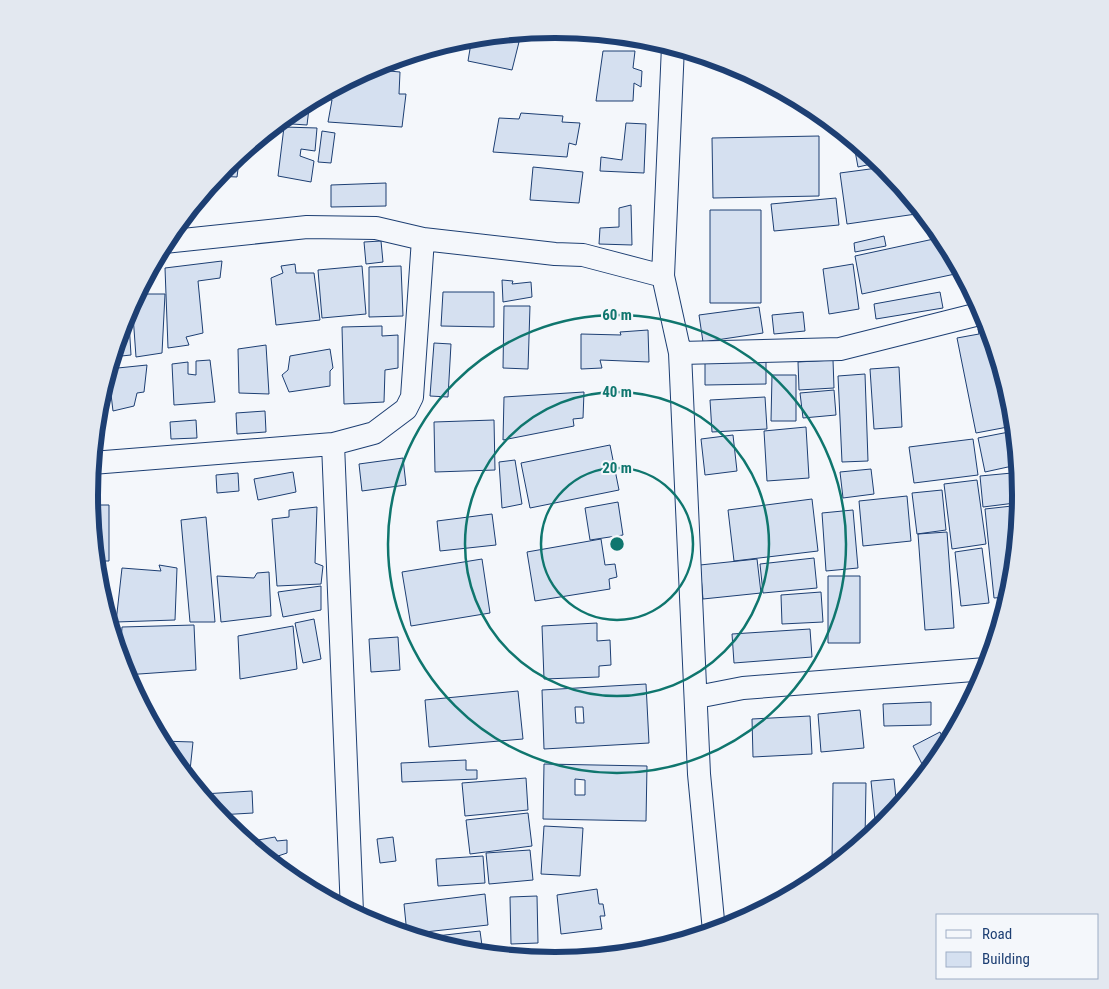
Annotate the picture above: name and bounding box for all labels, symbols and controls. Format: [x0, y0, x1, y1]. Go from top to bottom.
text: 60 m [602, 306, 632, 324]
text: 40 m [602, 383, 632, 401]
text: 20 m [602, 459, 632, 477]
centre of rings [608, 535, 626, 553]
legend [936, 914, 1099, 979]
text: Road [982, 925, 1012, 943]
text: Building [982, 950, 1030, 968]

